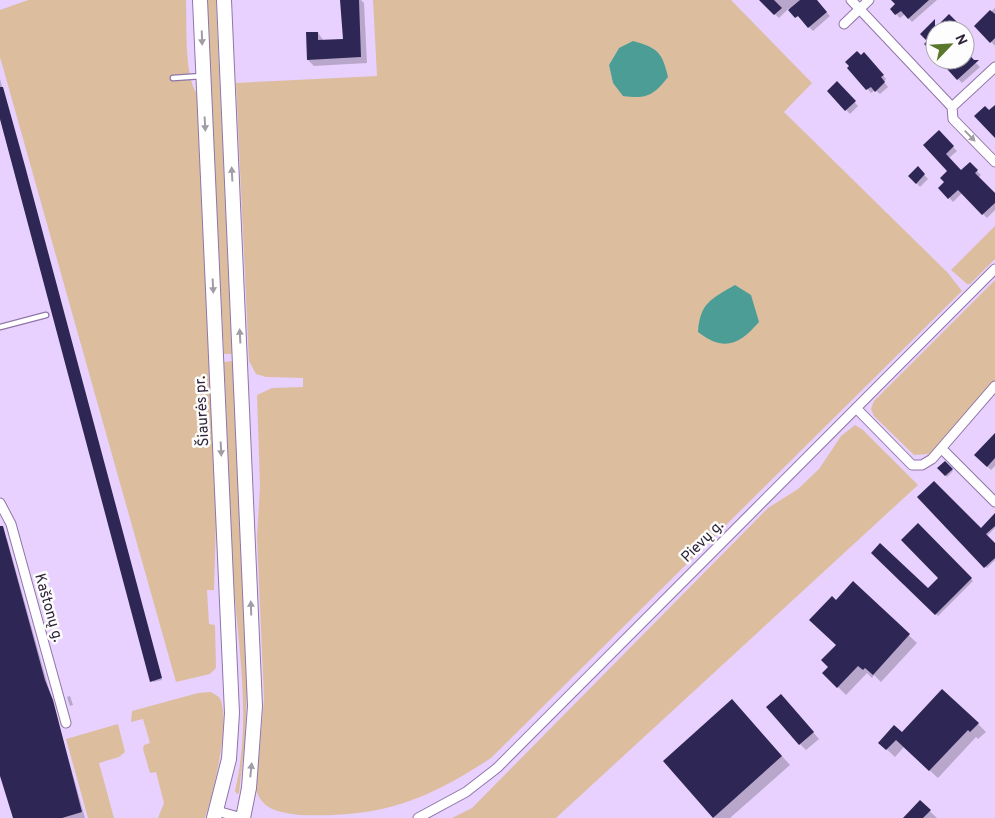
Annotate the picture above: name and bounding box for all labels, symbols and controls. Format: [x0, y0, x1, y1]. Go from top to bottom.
north arrow [925, 20, 975, 70]
one-way arrow [198, 30, 206, 46]
text: N [951, 32, 970, 48]
one-way arrow [202, 116, 210, 132]
one-way arrow [964, 130, 976, 142]
one-way arrow [227, 166, 235, 182]
one-way arrow [210, 279, 218, 295]
one-way arrow [235, 328, 243, 344]
street label: Šiaurės pr. [190, 375, 214, 447]
one-way arrow [218, 441, 226, 457]
street label: Pievų g. [678, 517, 728, 567]
street label: Kaštonų g. [29, 572, 67, 644]
one-way arrow [247, 599, 255, 615]
one-way arrow [247, 762, 255, 778]

